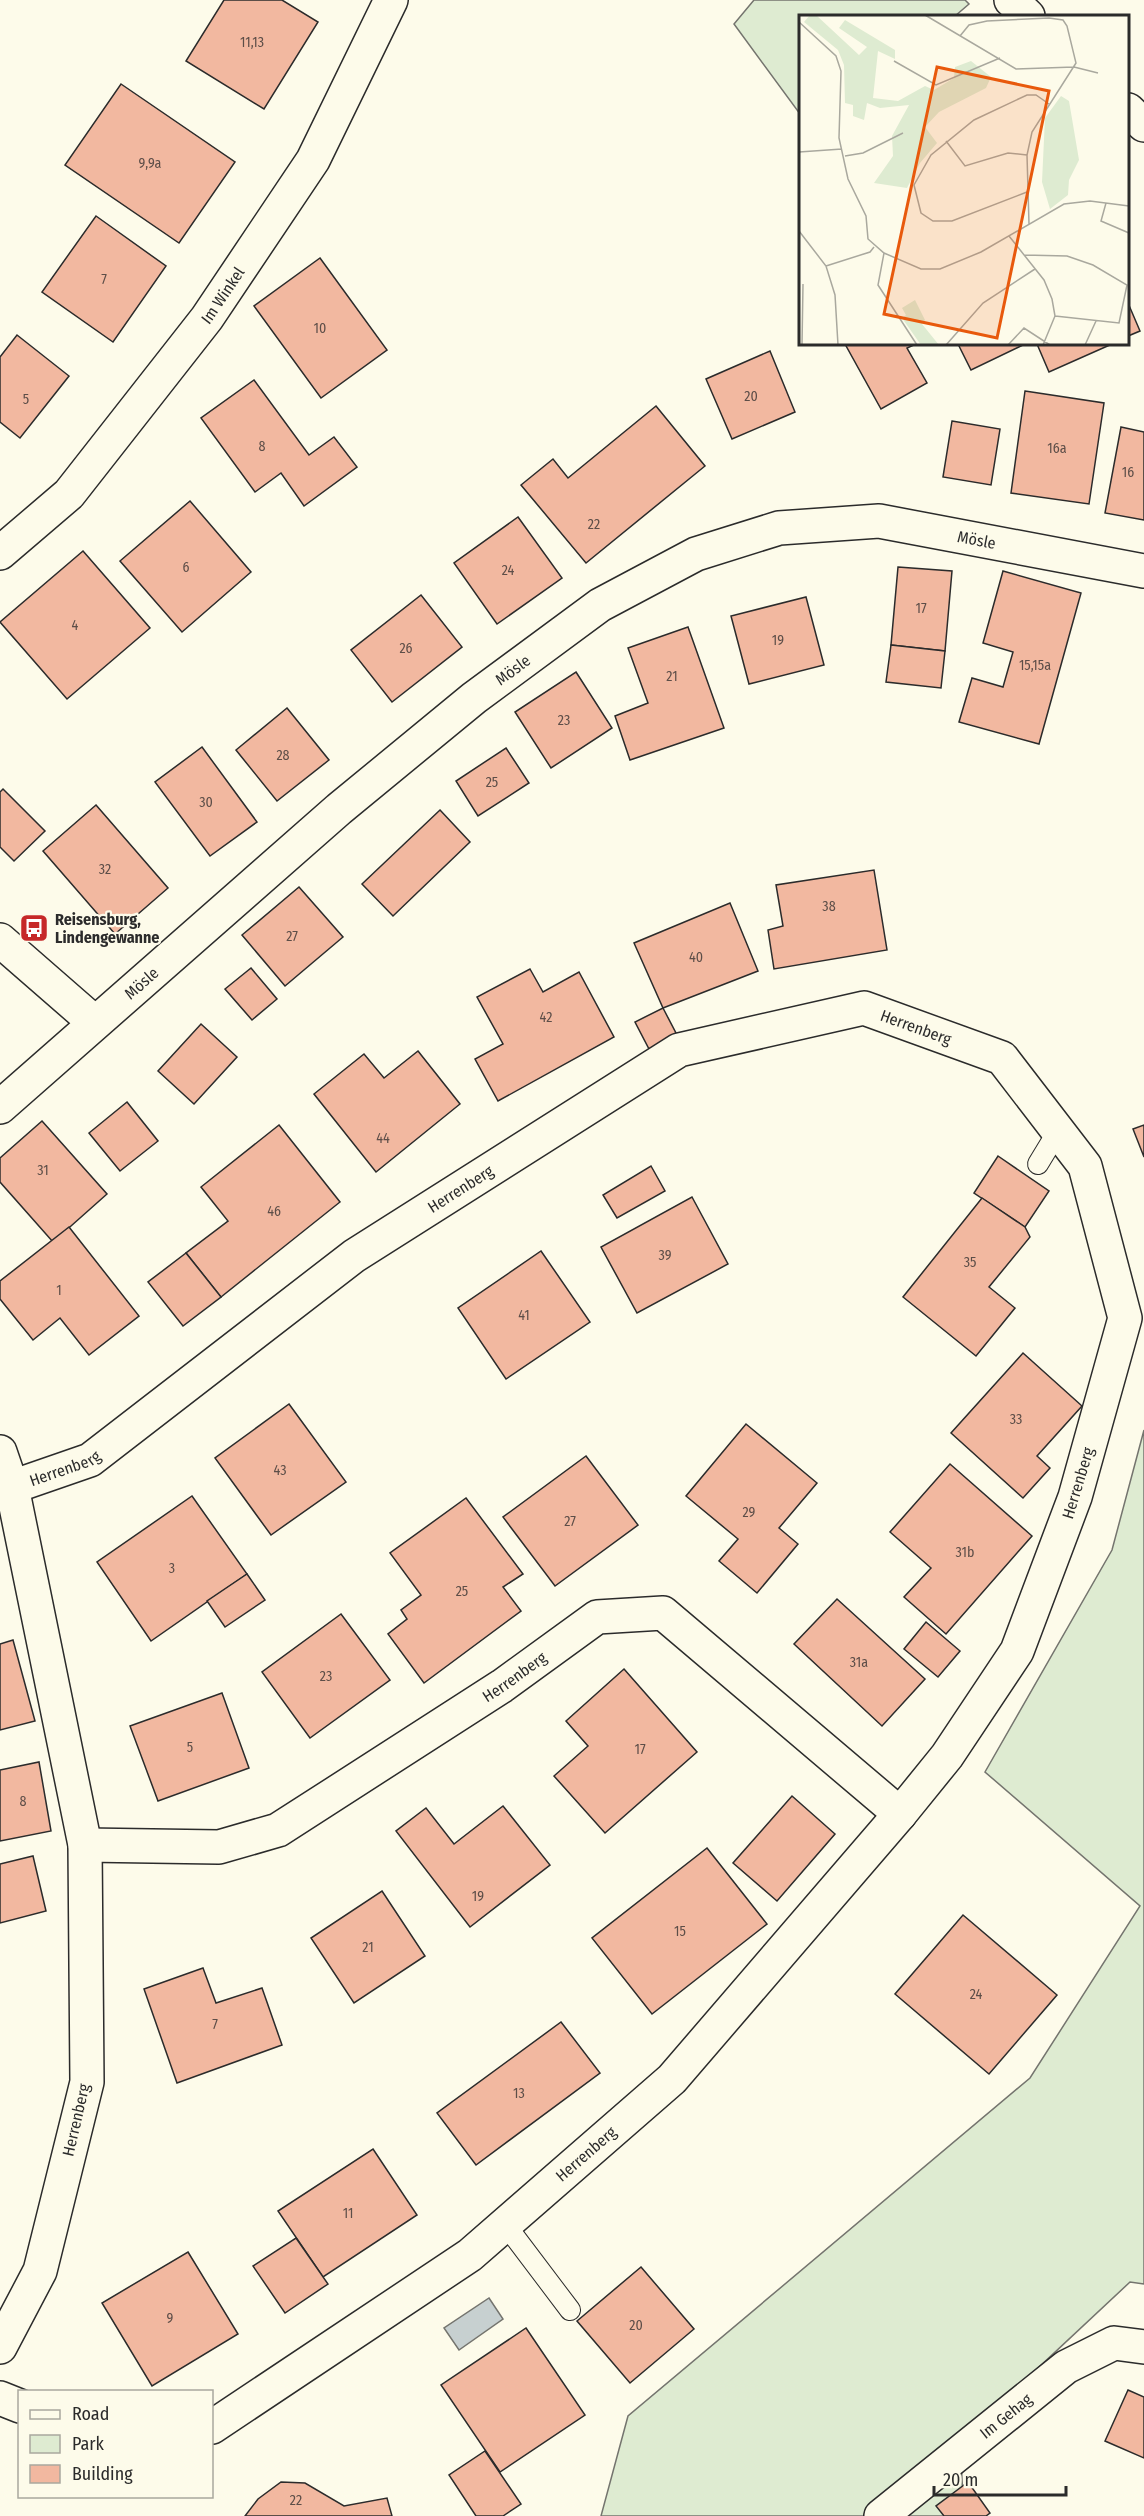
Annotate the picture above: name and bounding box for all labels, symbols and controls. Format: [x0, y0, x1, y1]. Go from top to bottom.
inset map [799, 15, 1129, 345]
house number: 11,13 [240, 34, 264, 51]
house number: 9,9a [139, 155, 162, 172]
street label: Im Winkel [197, 263, 248, 327]
house number: 7 [101, 271, 107, 288]
house number: 10 [314, 320, 326, 337]
house number: 20 [744, 388, 758, 405]
house number: 5 [23, 391, 29, 408]
house number: 8 [259, 438, 266, 455]
house number: 16a [1047, 440, 1067, 457]
house number: 16 [1122, 464, 1134, 481]
house number: 22 [588, 516, 600, 533]
street label: Mösle [956, 526, 997, 552]
house number: 6 [183, 559, 190, 576]
house number: 24 [502, 562, 515, 579]
house number: 17 [915, 600, 927, 617]
house number: 4 [72, 617, 79, 634]
house number: 19 [772, 632, 784, 649]
house number: 26 [399, 640, 413, 657]
street label: Mösle [491, 650, 534, 689]
house number: 15,15a [1019, 657, 1051, 674]
house number: 21 [666, 668, 678, 685]
house number: 23 [558, 712, 570, 729]
house number: 28 [276, 747, 290, 764]
house number: 25 [486, 774, 498, 791]
house number: 30 [199, 794, 213, 811]
house number: 32 [99, 861, 111, 878]
house number: 38 [822, 898, 836, 915]
place label: Reisensburg, Lindengewanne [55, 910, 159, 947]
bus stop icon: Reisensburg, Lindengewanne [18, 912, 50, 944]
house number: 27 [286, 928, 298, 945]
house number: 40 [689, 949, 703, 966]
street label: Mösle [120, 963, 162, 1003]
street label: Herrenberg [878, 1005, 954, 1049]
house number: 42 [540, 1009, 552, 1026]
house number: 44 [376, 1130, 390, 1147]
street label: Herrenberg [424, 1161, 497, 1216]
house number: 31 [37, 1162, 49, 1179]
house number: 46 [267, 1203, 281, 1220]
house number: 39 [659, 1247, 672, 1264]
house number: 35 [964, 1254, 976, 1271]
house number: 1 [56, 1282, 62, 1299]
house number: 41 [518, 1307, 530, 1324]
house number: 33 [1010, 1411, 1022, 1428]
street label: Herrenberg [1058, 1444, 1098, 1521]
street label: Herrenberg [27, 1446, 104, 1490]
house number: 43 [274, 1462, 286, 1479]
house number: 29 [743, 1504, 756, 1521]
house number: 27 [564, 1513, 576, 1530]
house number: 31b [956, 1544, 974, 1561]
house number: 3 [169, 1560, 175, 1577]
house number: 25 [456, 1583, 468, 1600]
street label: Herrenberg [479, 1647, 550, 1706]
house number: 31a [850, 1654, 868, 1671]
house number: 23 [320, 1668, 332, 1685]
house number: 5 [187, 1739, 193, 1756]
house number: 17 [634, 1741, 646, 1758]
house number: 8 [20, 1793, 27, 1810]
house number: 19 [472, 1888, 484, 1905]
house number: 15 [674, 1923, 686, 1940]
house number: 21 [362, 1939, 374, 1956]
house number: 24 [970, 1986, 983, 2003]
house number: 7 [212, 2016, 218, 2033]
street label: Herrenberg [58, 2081, 94, 2158]
house number: 13 [513, 2085, 525, 2102]
street label: Herrenberg [552, 2122, 621, 2185]
house number: 11 [343, 2205, 353, 2222]
house number: 9 [167, 2310, 174, 2327]
house number: 20 [629, 2317, 643, 2334]
street label: Im Gehag [976, 2389, 1036, 2442]
legend [18, 2390, 213, 2498]
text: Road [72, 2403, 109, 2425]
text: Park [72, 2433, 105, 2455]
scale bar [934, 2459, 1066, 2497]
text: Building [72, 2463, 133, 2485]
text: 20 m [943, 2469, 978, 2491]
house number: 22 [290, 2492, 302, 2509]

